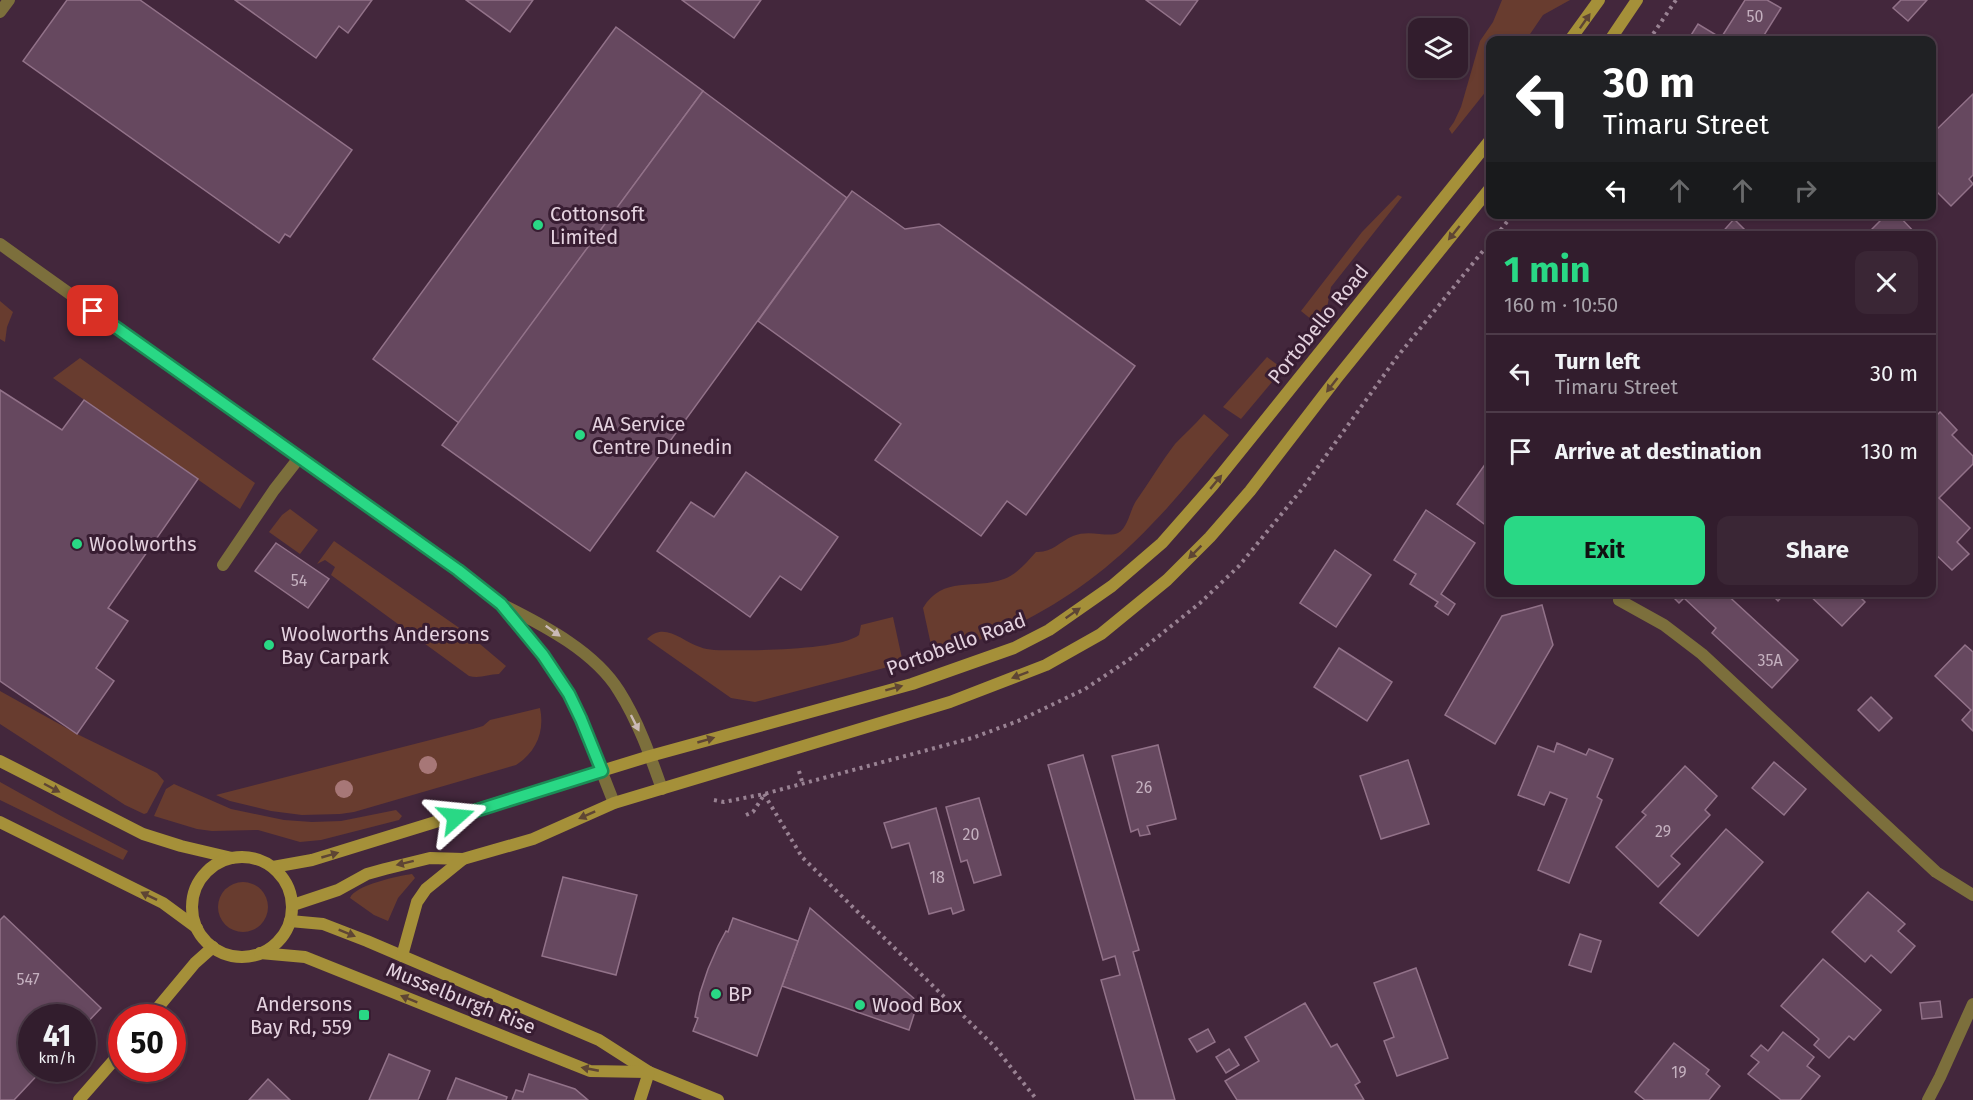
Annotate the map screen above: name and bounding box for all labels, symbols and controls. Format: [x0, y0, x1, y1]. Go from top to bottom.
house number: 50 [1747, 7, 1764, 26]
one-way arrow [1579, 13, 1591, 29]
map controls [1408, 18, 1468, 78]
button: layers [1408, 18, 1468, 78]
text: 30 m [1603, 58, 1695, 108]
icon: left [1504, 60, 1582, 138]
text: Timaru Street [1603, 109, 1769, 141]
icon: left [1600, 174, 1633, 207]
icon: ahead [1663, 174, 1696, 207]
icon: ahead [1726, 174, 1759, 207]
icon: right [1789, 174, 1822, 207]
place label: Cottonsoft Limited [550, 202, 646, 249]
marker: Cottonsoft Limited [531, 218, 545, 232]
one-way arrow [1448, 225, 1461, 240]
text: 1 min [1504, 248, 1591, 292]
button: close [1855, 251, 1918, 314]
street label: Portobello Road [1263, 260, 1373, 388]
pin [67, 285, 118, 336]
text: 160 m · 10:50 [1504, 293, 1618, 317]
icon: arrive [76, 294, 109, 327]
text: Turn left [1555, 348, 1640, 375]
icon: left [1504, 357, 1537, 390]
text: 30 m [1870, 360, 1918, 387]
text: Timaru Street [1555, 375, 1678, 399]
one-way arrow [1326, 377, 1338, 392]
place label: AA Service Centre Dunedin [592, 412, 732, 459]
marker: AA Service Centre Dunedin [573, 428, 587, 442]
icon: arrive [1504, 435, 1537, 468]
text: Arrive at destination [1555, 438, 1762, 465]
text: 130 m [1861, 438, 1918, 465]
one-way arrow [1209, 475, 1222, 490]
button: Exit [1504, 516, 1705, 585]
button: Share [1717, 516, 1918, 585]
place label: Woolworths [89, 532, 197, 556]
marker: Woolworths [70, 537, 84, 551]
one-way arrow [1188, 545, 1203, 559]
house number: 54 [291, 571, 308, 590]
one-way arrow [1065, 607, 1081, 619]
street label: Portobello Road [883, 608, 1029, 680]
place label: Woolworths Andersons Bay Carpark [281, 622, 489, 669]
one-way arrow [545, 625, 560, 637]
marker: Woolworths Andersons Bay Carpark [262, 638, 276, 652]
house number: 35A [1757, 651, 1783, 670]
one-way arrow [1011, 671, 1029, 680]
one-way arrow [885, 683, 903, 692]
one-way arrow [630, 714, 640, 731]
one-way arrow [697, 735, 716, 745]
house number: 26 [1136, 778, 1152, 797]
one-way arrow [44, 783, 61, 793]
position arrow [424, 785, 488, 849]
one-way arrow [577, 810, 595, 820]
house number: 29 [1655, 822, 1671, 841]
house number: 20 [963, 825, 979, 844]
one-way arrow [321, 850, 339, 859]
one-way arrow [396, 859, 414, 869]
house number: 18 [929, 868, 945, 887]
one-way arrow [140, 891, 157, 901]
one-way arrow [338, 929, 356, 938]
street label: Musselburgh Rise [383, 957, 539, 1039]
house number: 547 [16, 970, 40, 989]
place label: BP [728, 982, 752, 1006]
marker: BP [709, 987, 723, 1001]
place label: Andersons Bay Rd, 559 [250, 992, 352, 1039]
place label: Wood Box [872, 993, 963, 1017]
one-way arrow [400, 994, 418, 1003]
marker: Wood Box [853, 998, 867, 1012]
speed limit sign: 50 [108, 1004, 186, 1082]
marker: Andersons Bay Rd, 559 [357, 1008, 371, 1022]
text: 41 [43, 1018, 71, 1054]
text: km/h [38, 1049, 76, 1067]
house number: 19 [1671, 1063, 1687, 1082]
one-way arrow [581, 1064, 600, 1073]

